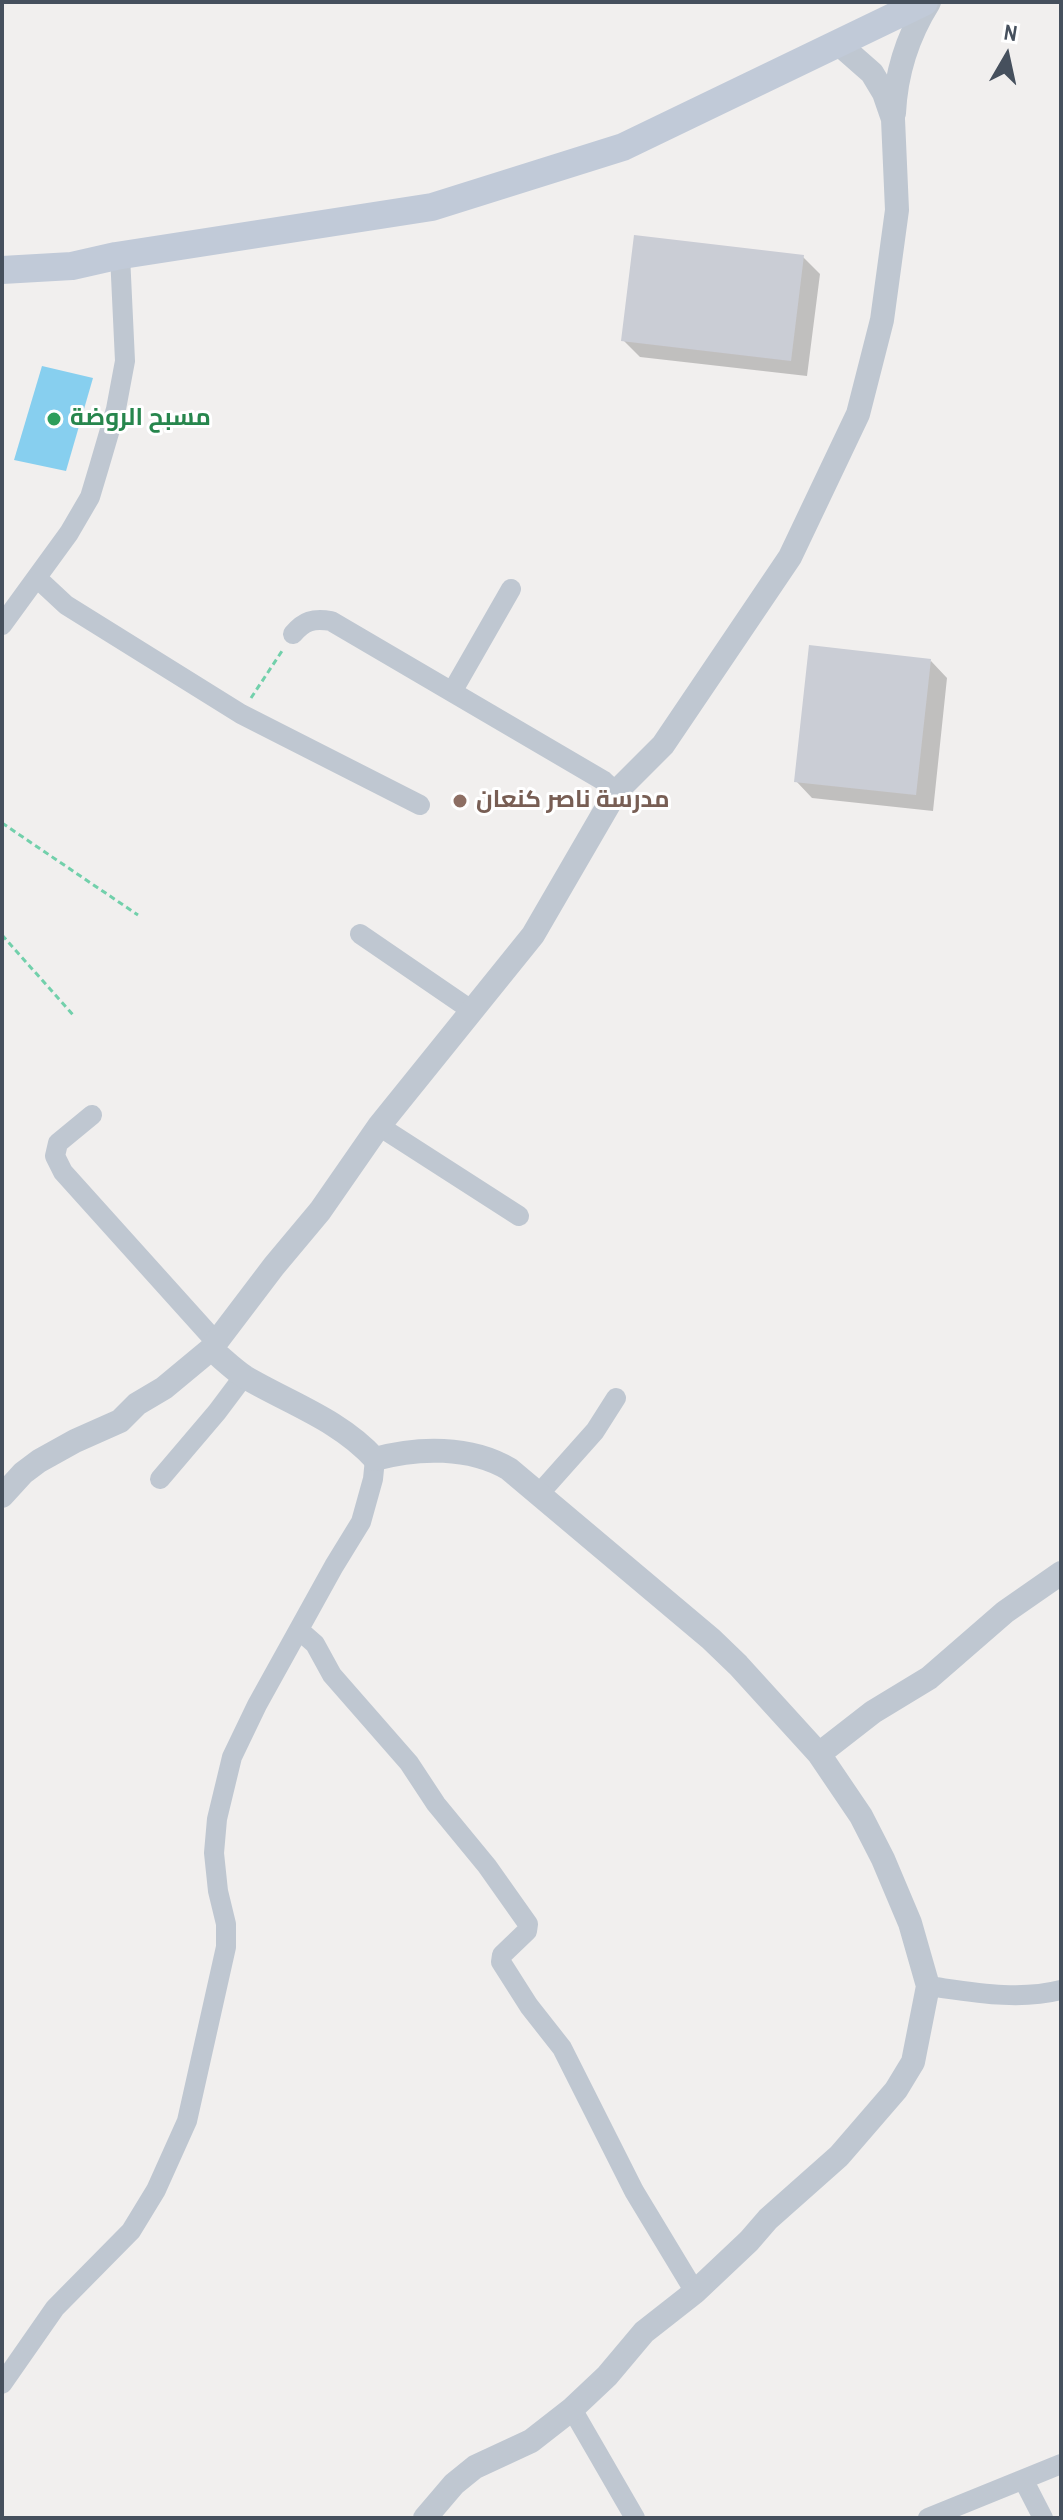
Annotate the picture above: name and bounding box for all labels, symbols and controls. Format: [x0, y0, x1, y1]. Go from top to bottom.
north arrow [967, 16, 1047, 96]
text: N [1002, 16, 1020, 48]
place label: مسبح الروضة [70, 405, 211, 433]
marker: مسبح الروضة [45, 410, 63, 428]
place label: مدرسة ناصر كنعان [476, 787, 670, 815]
marker: مدرسة ناصر كنعان [451, 792, 469, 810]

